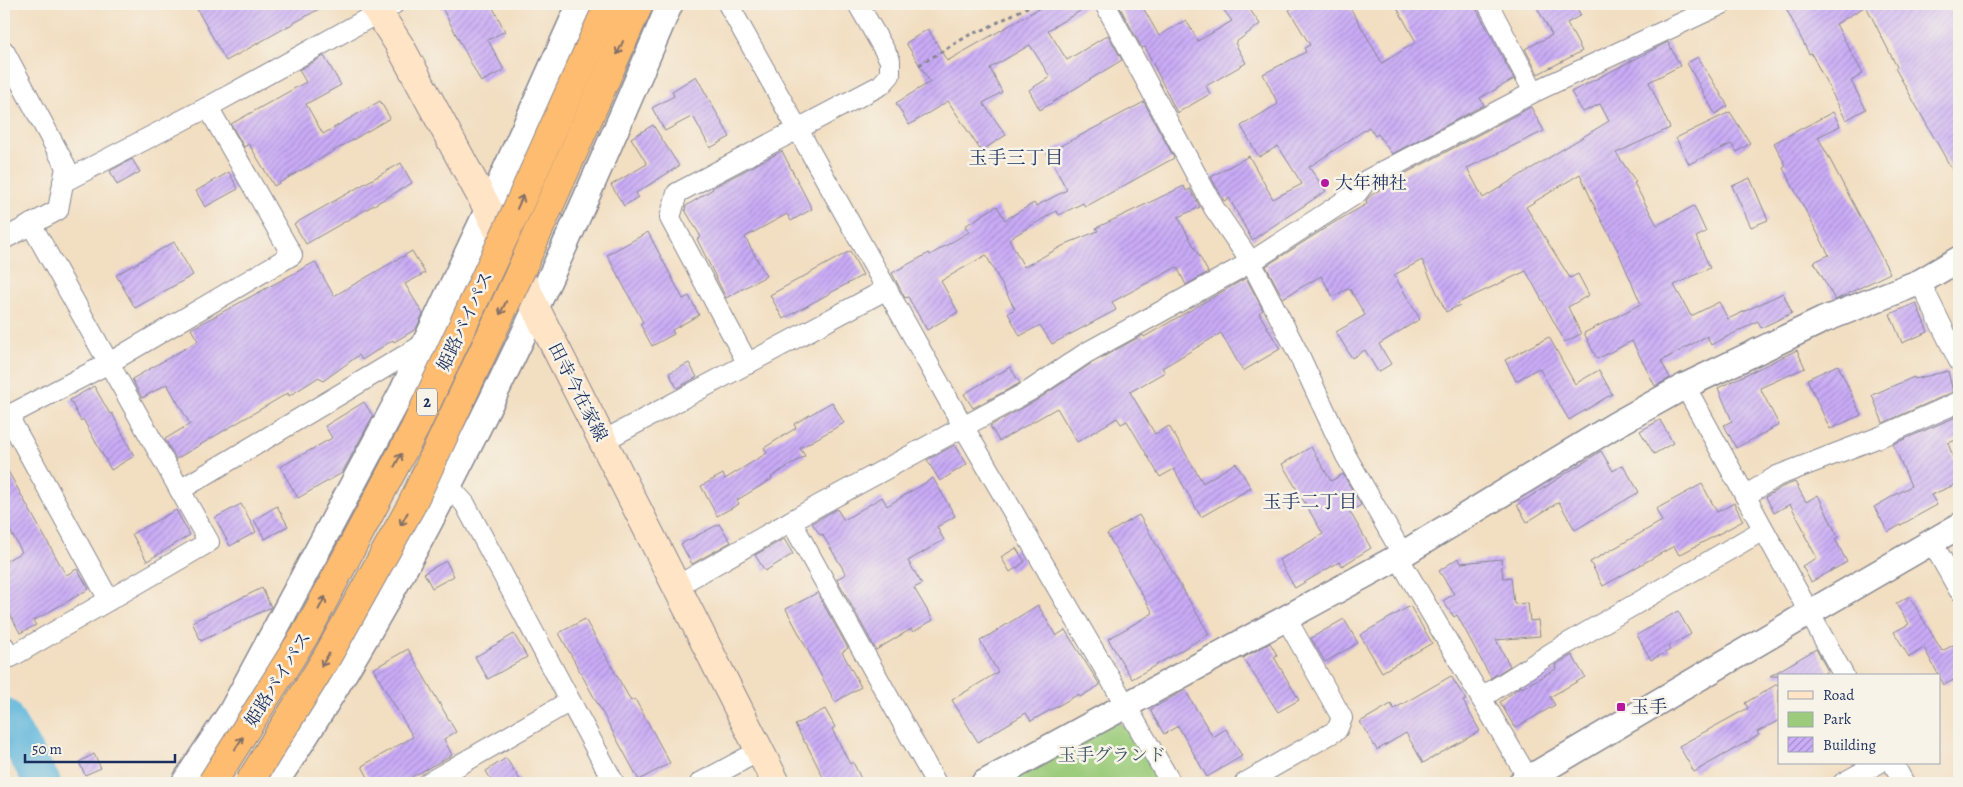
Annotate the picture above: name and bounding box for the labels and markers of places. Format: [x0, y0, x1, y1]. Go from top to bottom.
place label: 大年神社 [1335, 171, 1407, 195]
marker: 大年神社 [1319, 177, 1331, 189]
place label: 玉手 [1631, 695, 1667, 719]
marker: 玉手 [1615, 701, 1627, 713]

